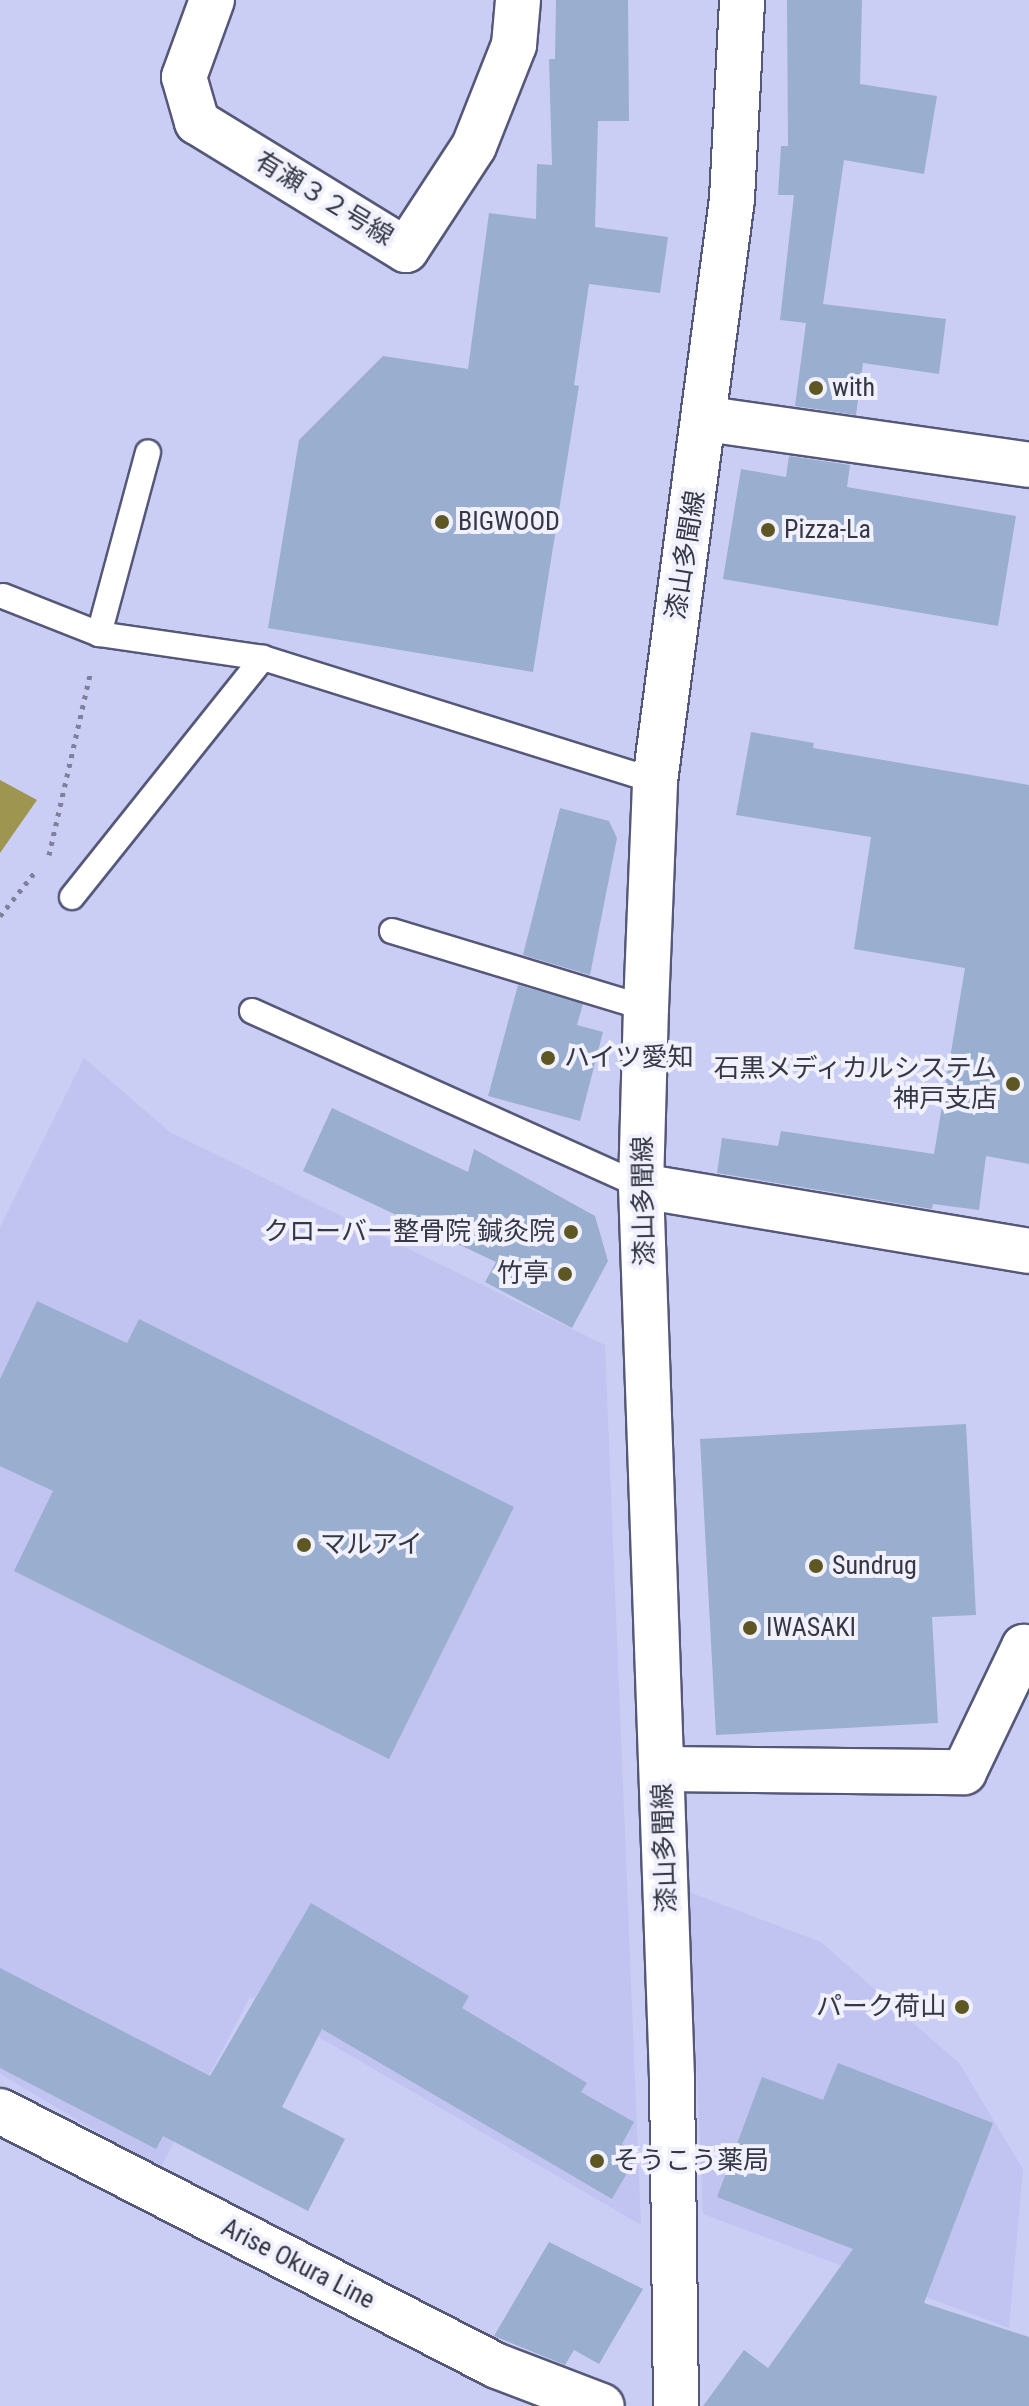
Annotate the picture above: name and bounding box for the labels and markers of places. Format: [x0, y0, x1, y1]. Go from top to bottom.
place label: with [832, 372, 875, 404]
marker: with [807, 379, 825, 397]
place label: BIGWOOD [458, 506, 560, 538]
marker: BIGWOOD [433, 513, 451, 531]
place label: Pizza-La [784, 514, 871, 546]
marker: Pizza-La [759, 521, 777, 539]
place label: ハイツ愛知 [564, 1042, 694, 1074]
marker: ハイツ愛知 [539, 1049, 557, 1067]
place label: 石黒メディカルシステム 神戸支店 [711, 1053, 997, 1114]
marker: 石黒メディカルシステム 神戸支店 [1004, 1075, 1022, 1093]
place label: クローバー整骨院 鍼灸院 [263, 1216, 555, 1248]
marker: クローバー整骨院 鍼灸院 [562, 1223, 580, 1241]
place label: 竹亭 [497, 1258, 549, 1290]
marker: 竹亭 [556, 1265, 574, 1283]
place label: マルアイ [320, 1529, 424, 1561]
marker: マルアイ [295, 1536, 313, 1554]
place label: Sundrug [832, 1550, 917, 1582]
marker: Sundrug [807, 1557, 825, 1575]
place label: IWASAKI [766, 1612, 856, 1644]
marker: IWASAKI [741, 1619, 759, 1637]
place label: パーク荷山 [816, 1991, 946, 2023]
marker: パーク荷山 [953, 1998, 971, 2016]
place label: そうこう薬局 [613, 2145, 769, 2177]
marker: そうこう薬局 [588, 2152, 606, 2170]

